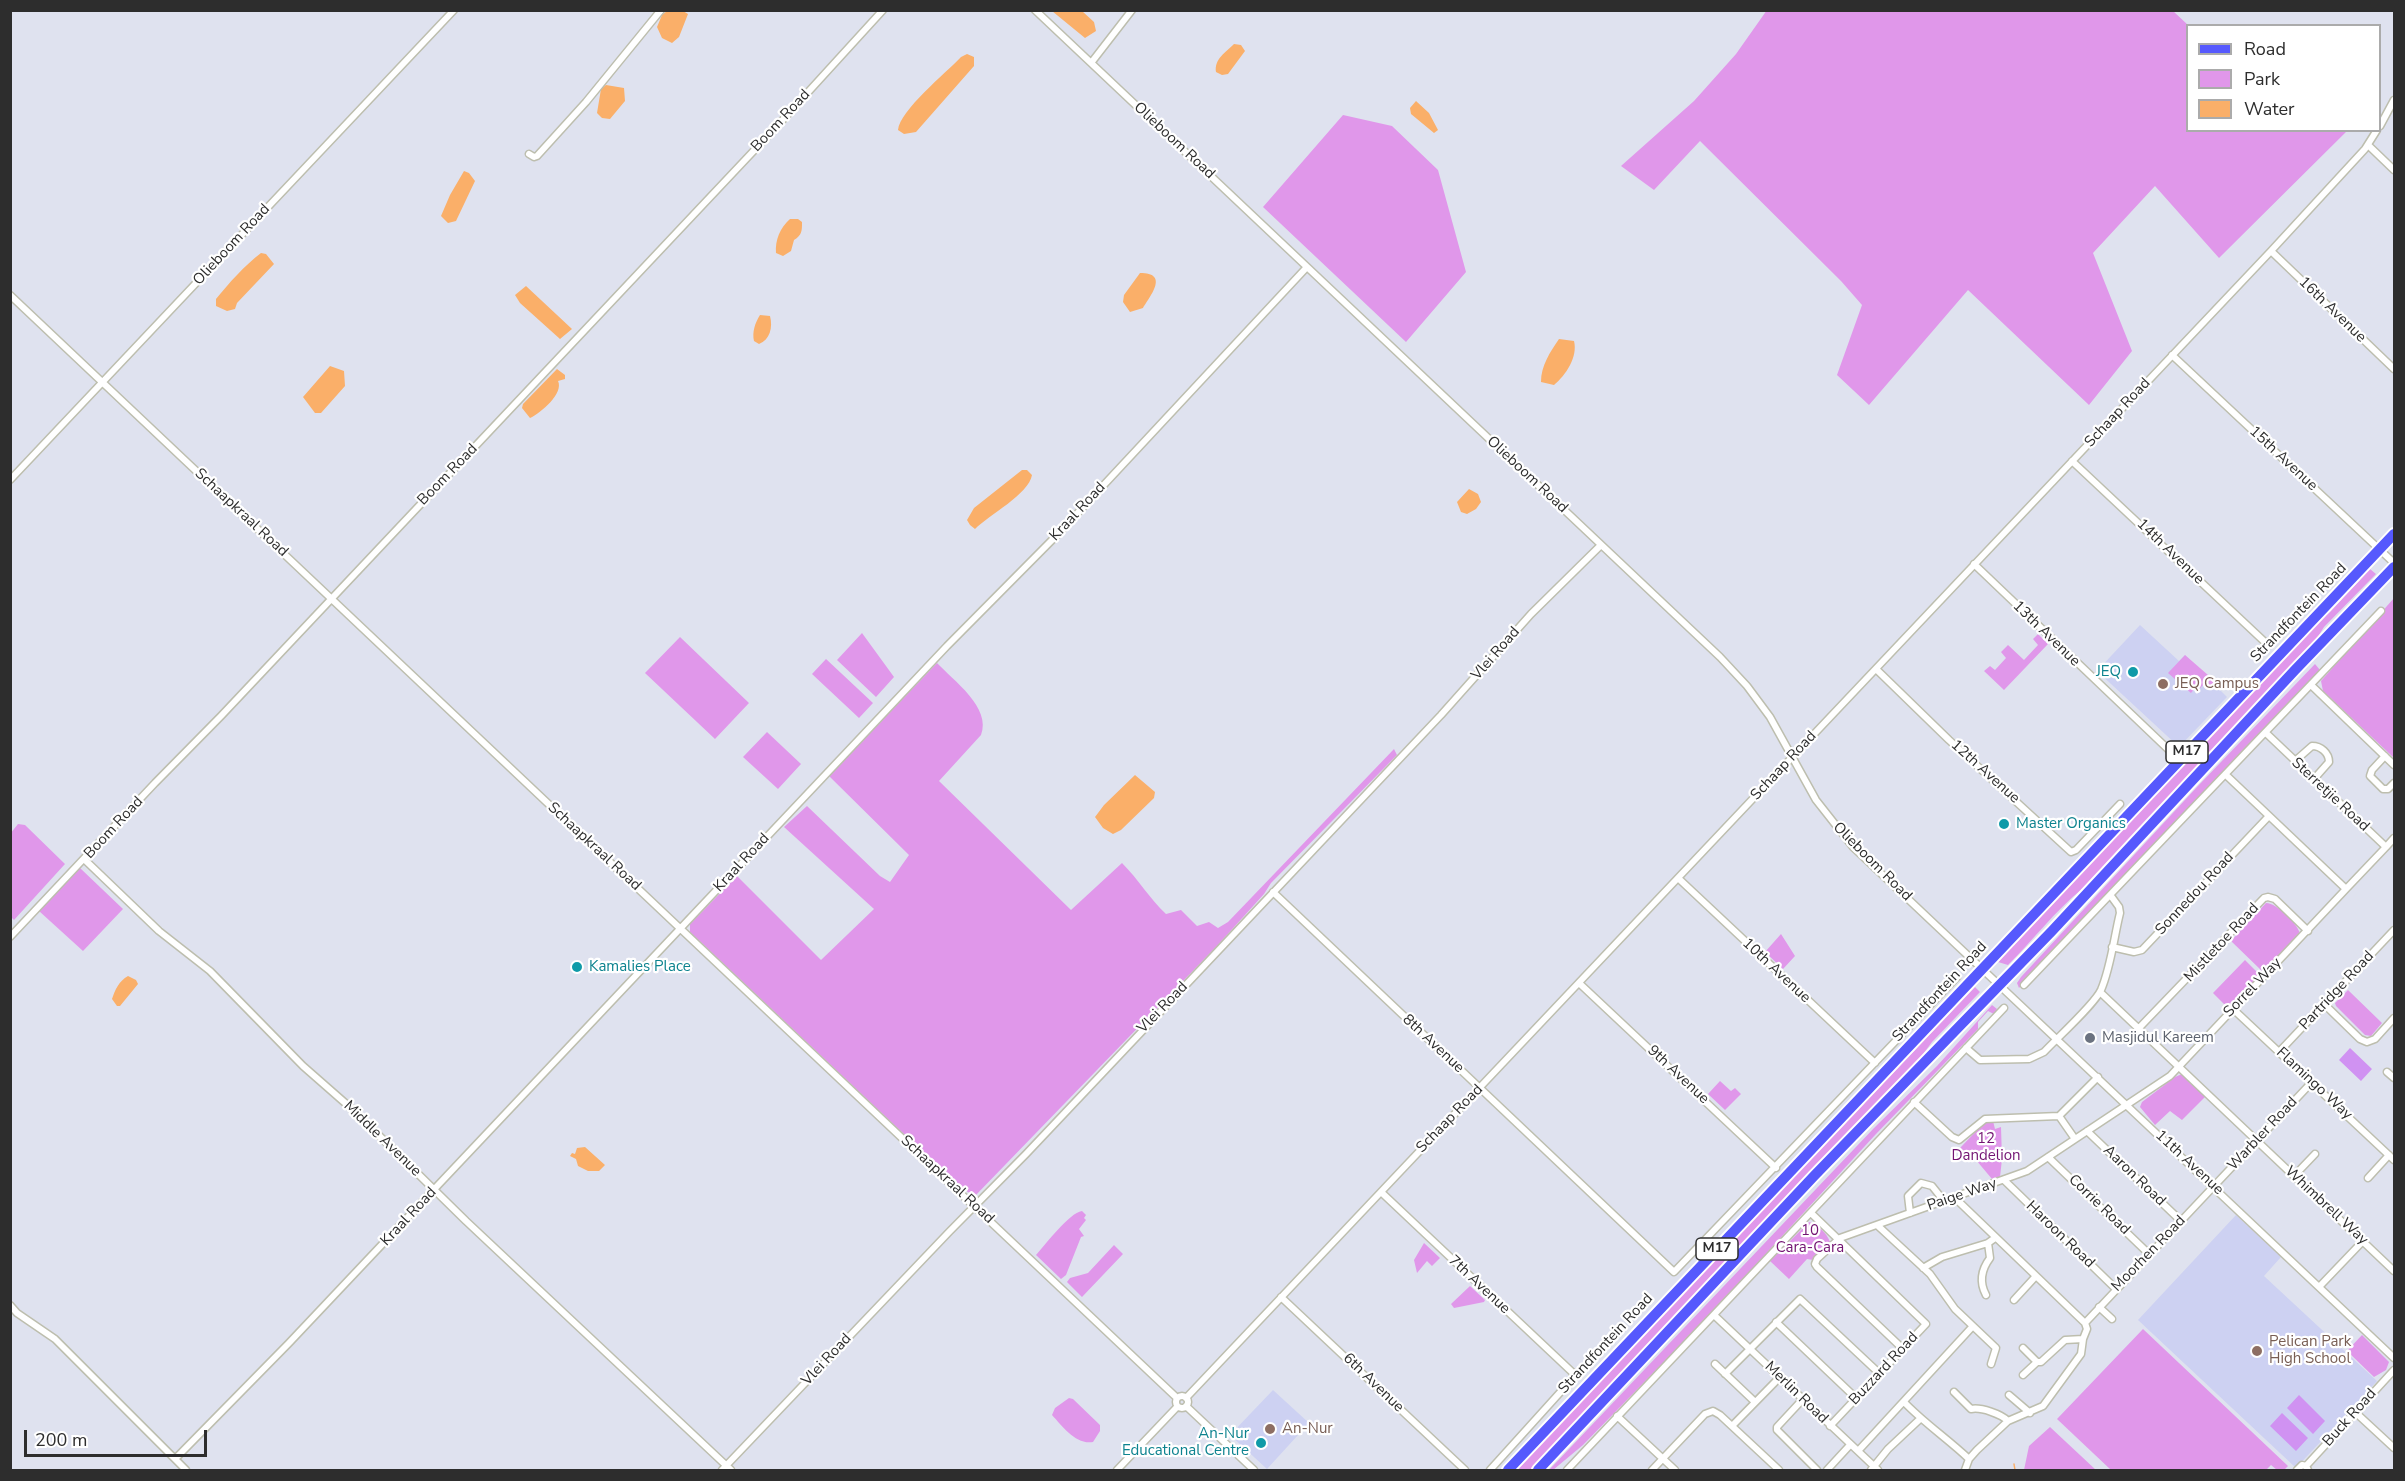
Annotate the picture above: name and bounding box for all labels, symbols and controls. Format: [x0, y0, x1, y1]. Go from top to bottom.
legend [2186, 24, 2381, 132]
text: Road [2244, 37, 2286, 61]
text: Park [2244, 67, 2280, 91]
street label: Boom Road [748, 86, 814, 156]
text: Water [2244, 97, 2295, 121]
street label: Olieboom Road [1130, 99, 1218, 183]
street label: Olieboom Road [190, 201, 274, 289]
street label: 16th Avenue [2295, 273, 2369, 347]
street label: Schaap Road [2081, 375, 2155, 451]
street label: 15th Avenue [2245, 423, 2321, 495]
street label: Olieboom Road [1483, 433, 1571, 517]
street label: Boom Road [414, 441, 482, 509]
street label: Schaapkraal Road [191, 465, 291, 561]
street label: Kraal Road [1046, 479, 1110, 545]
street label: 14th Avenue [2133, 515, 2207, 589]
street label: Strandfontein Road [2247, 560, 2351, 666]
street label: 13th Avenue [2009, 597, 2083, 671]
street label: Vlei Road [1468, 624, 1524, 684]
place label: JEQ [2096, 663, 2121, 681]
marker: JEQ [2126, 665, 2140, 679]
place label: JEQ Campus [2175, 675, 2259, 693]
marker: JEQ Campus [2156, 677, 2170, 691]
street label: Schaap Road [1747, 728, 1821, 804]
street label: 12th Avenue [1947, 736, 2023, 808]
road number: M17 [2166, 741, 2208, 763]
street label: Sterretjie Road [2287, 754, 2373, 836]
street label: Boom Road [81, 793, 147, 863]
street label: Schaapkraal Road [544, 799, 644, 895]
place label: Master Organics [2016, 815, 2126, 833]
marker: Master Organics [1997, 817, 2011, 831]
street label: Olieboom Road [1829, 819, 1915, 905]
street label: Kraal Road [710, 830, 774, 896]
street label: Sonnedou Road [2152, 849, 2238, 939]
street label: Mistletoe Road [2181, 900, 2263, 986]
street label: 10th Avenue [1738, 935, 1814, 1007]
street label: Strandfontein Road [1889, 938, 1991, 1046]
street label: Partridge Road [2296, 948, 2378, 1034]
street label: Sorrel Way [2220, 955, 2286, 1021]
place label: Kamalies Place [589, 958, 691, 976]
marker: Kamalies Place [570, 960, 584, 974]
street label: Vlei Road [1134, 978, 1192, 1038]
street label: 8th Avenue [1398, 1011, 1468, 1077]
place label: Masjidul Kareem [2102, 1029, 2214, 1047]
marker: Masjidul Kareem [2083, 1031, 2097, 1045]
street label: 9th Avenue [1643, 1042, 1713, 1108]
street label: Flamingo Way [2272, 1044, 2356, 1124]
street label: Schaap Road [1413, 1081, 1487, 1157]
street label: Warbler Road [2224, 1093, 2302, 1175]
street label: Middle Avenue [339, 1097, 425, 1181]
street label: 11th Avenue [2151, 1127, 2227, 1199]
park label: 12 Dandelion [1951, 1130, 2021, 1165]
street label: Schaapkraal Road [897, 1132, 997, 1228]
street label: Aaron Road [2099, 1142, 2169, 1210]
street label: Whimbrell Way [2281, 1163, 2371, 1249]
street label: Corrie Road [2064, 1171, 2134, 1239]
street label: Paige Way [1925, 1175, 1999, 1215]
street label: Kraal Road [377, 1184, 441, 1250]
street label: Haroon Road [2022, 1198, 2098, 1272]
street label: Moorhen Road [2108, 1212, 2190, 1296]
park label: 10 Cara-Cara [1776, 1222, 1844, 1257]
road number: M17 [1696, 1238, 1738, 1260]
street label: 7th Avenue [1444, 1252, 1514, 1318]
street label: Strandfontein Road [1555, 1290, 1657, 1398]
street label: Buzzard Road [1846, 1329, 1922, 1409]
street label: Vlei Road [798, 1330, 856, 1390]
place label: Pelican Park High School [2269, 1333, 2351, 1368]
marker: Pelican Park High School [2250, 1344, 2264, 1358]
street label: 6th Avenue [1339, 1350, 1407, 1416]
street label: Merlin Road [1760, 1358, 1832, 1428]
street label: Buck Road [2319, 1385, 2381, 1451]
scale bar [27, 1418, 210, 1456]
place label: An-Nur [1282, 1420, 1333, 1438]
marker: An-Nur [1263, 1422, 1277, 1436]
place label: An-Nur Educational Centre [1122, 1425, 1249, 1460]
text: 200 m [35, 1428, 87, 1452]
marker: An-Nur Educational Centre [1254, 1436, 1268, 1450]

